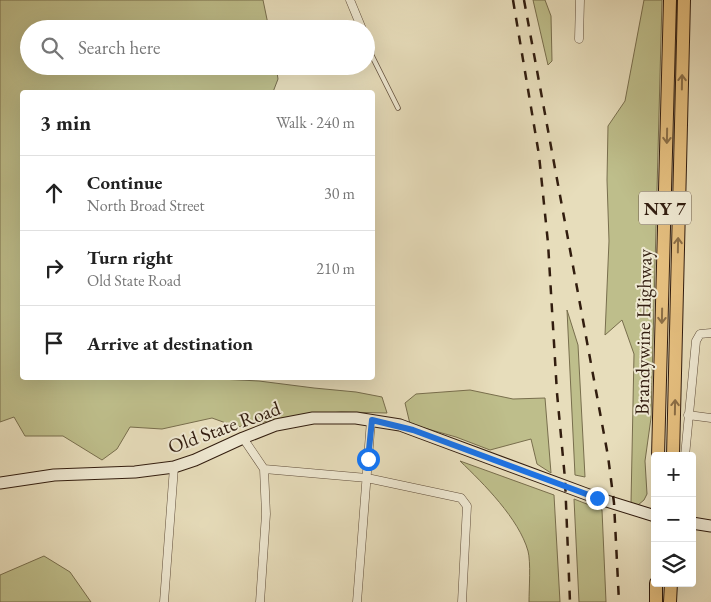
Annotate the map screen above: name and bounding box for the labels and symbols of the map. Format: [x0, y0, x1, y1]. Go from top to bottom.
one-way arrow [678, 74, 687, 90]
one-way arrow [662, 128, 671, 144]
road number: NY 7 [639, 192, 691, 224]
one-way arrow [674, 237, 683, 253]
street label: Brandywine Highway [629, 248, 657, 415]
one-way arrow [657, 308, 667, 324]
street label: Old State Road [164, 394, 285, 459]
one-way arrow [670, 399, 679, 415]
route start [357, 448, 380, 471]
route end [586, 487, 609, 510]

